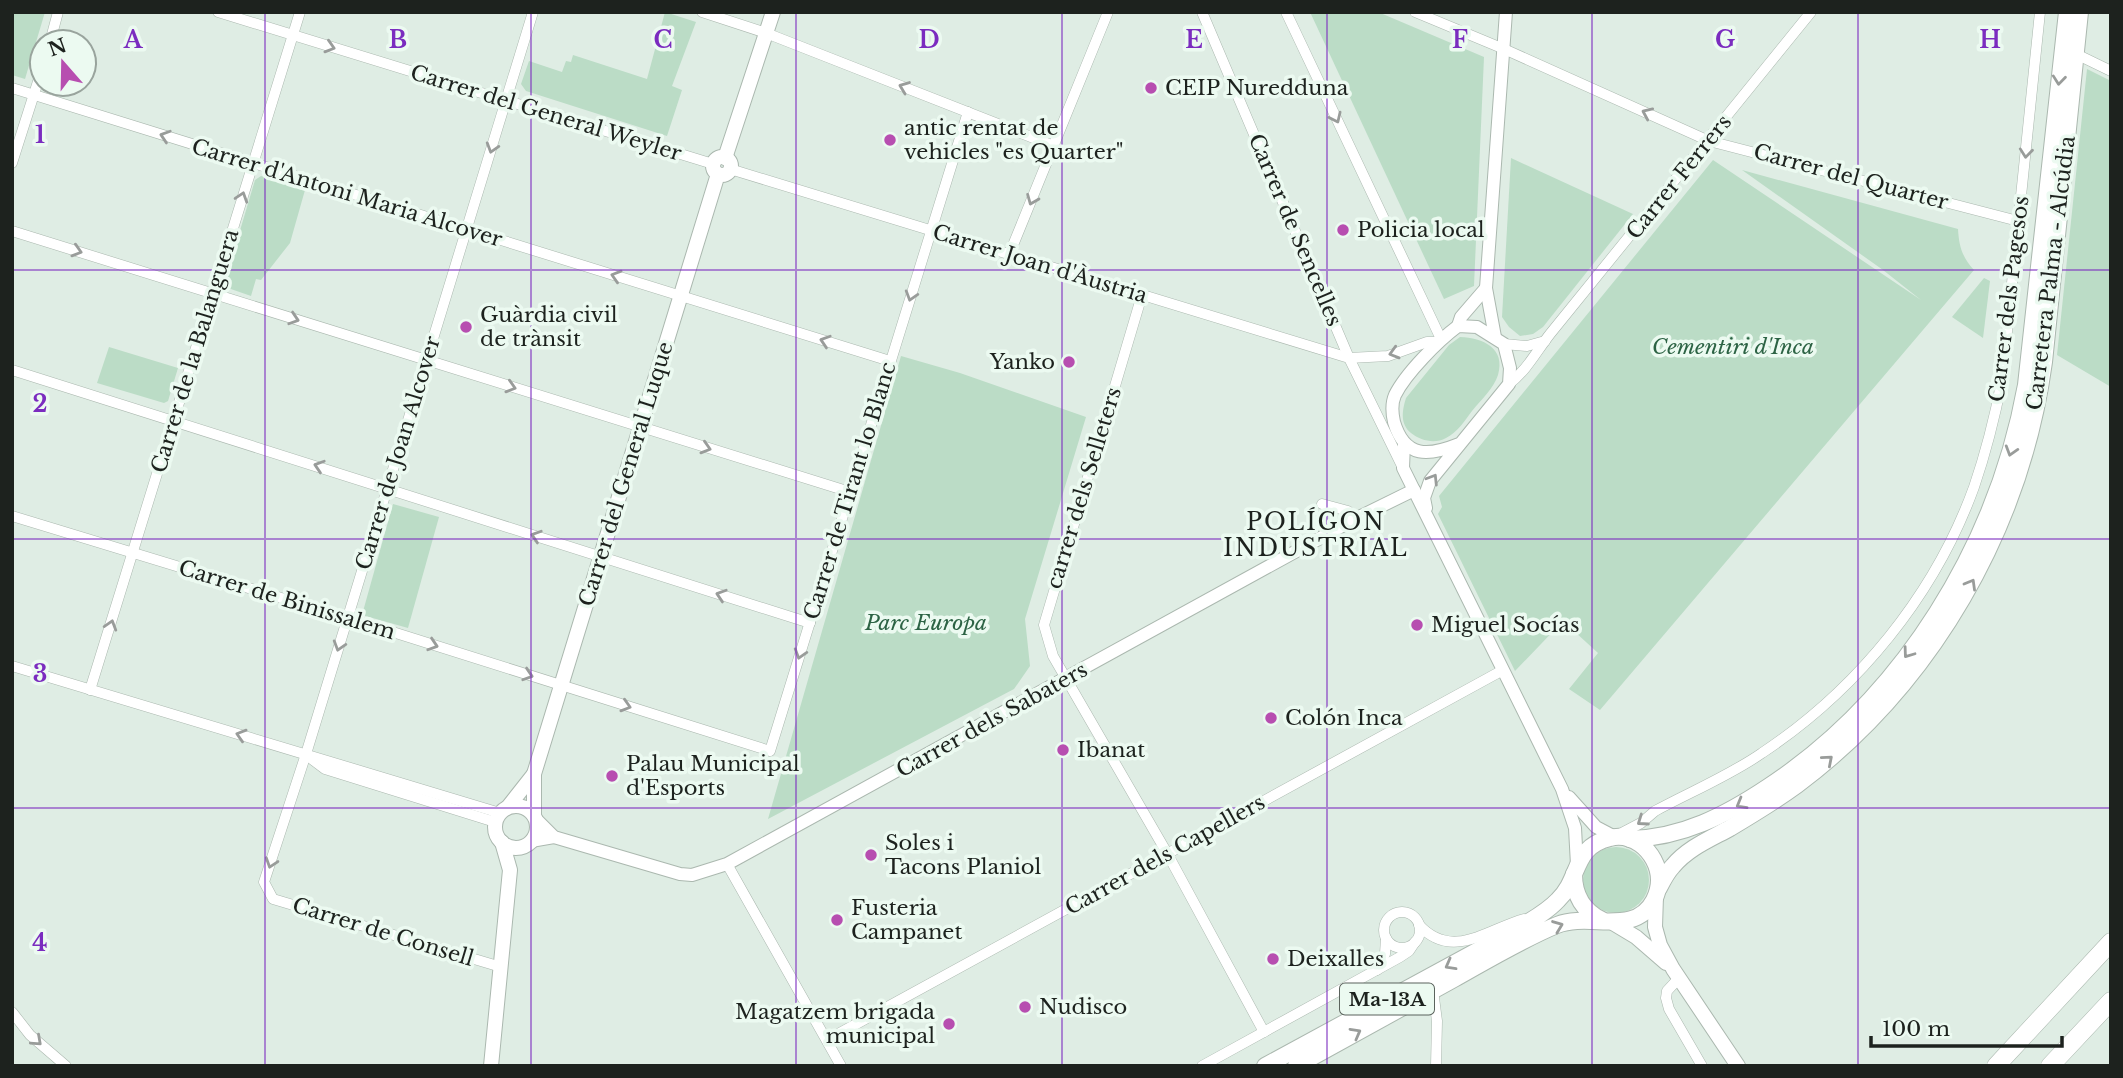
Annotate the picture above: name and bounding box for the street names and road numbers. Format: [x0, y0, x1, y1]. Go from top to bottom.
street label: Carrer del General Weyler [407, 59, 685, 167]
street label: Carrer Ferrers [1621, 110, 1737, 244]
street label: Carrer de Sencelles [1243, 130, 1347, 330]
street label: Carrer d'Antoni Maria Alcover [189, 133, 505, 253]
street label: Carretera Palma - Alcúdia [2021, 134, 2081, 412]
street label: Carrer del Quarter [1751, 138, 1951, 216]
street label: Carrer dels Pagesos [1983, 194, 2035, 404]
street label: Carrer Joan d'Àustria [930, 219, 1151, 309]
street label: Carrer de la Balanguera [146, 226, 245, 476]
street label: Carrer de Joan Alcover [350, 333, 446, 573]
street label: Carrer del General Luque [573, 339, 679, 609]
street label: Carrer de Tirant lo Blanc [798, 359, 902, 623]
street label: carrer dels Selleters [1041, 384, 1127, 592]
street label: Carrer de Binissalem [176, 555, 399, 645]
street label: Carrer dels Sabaters [892, 657, 1092, 783]
street label: Carrer dels Capellers [1061, 789, 1269, 921]
street label: Carrer de Consell [289, 892, 477, 972]
road number: Ma-13A [1340, 984, 1434, 1015]

